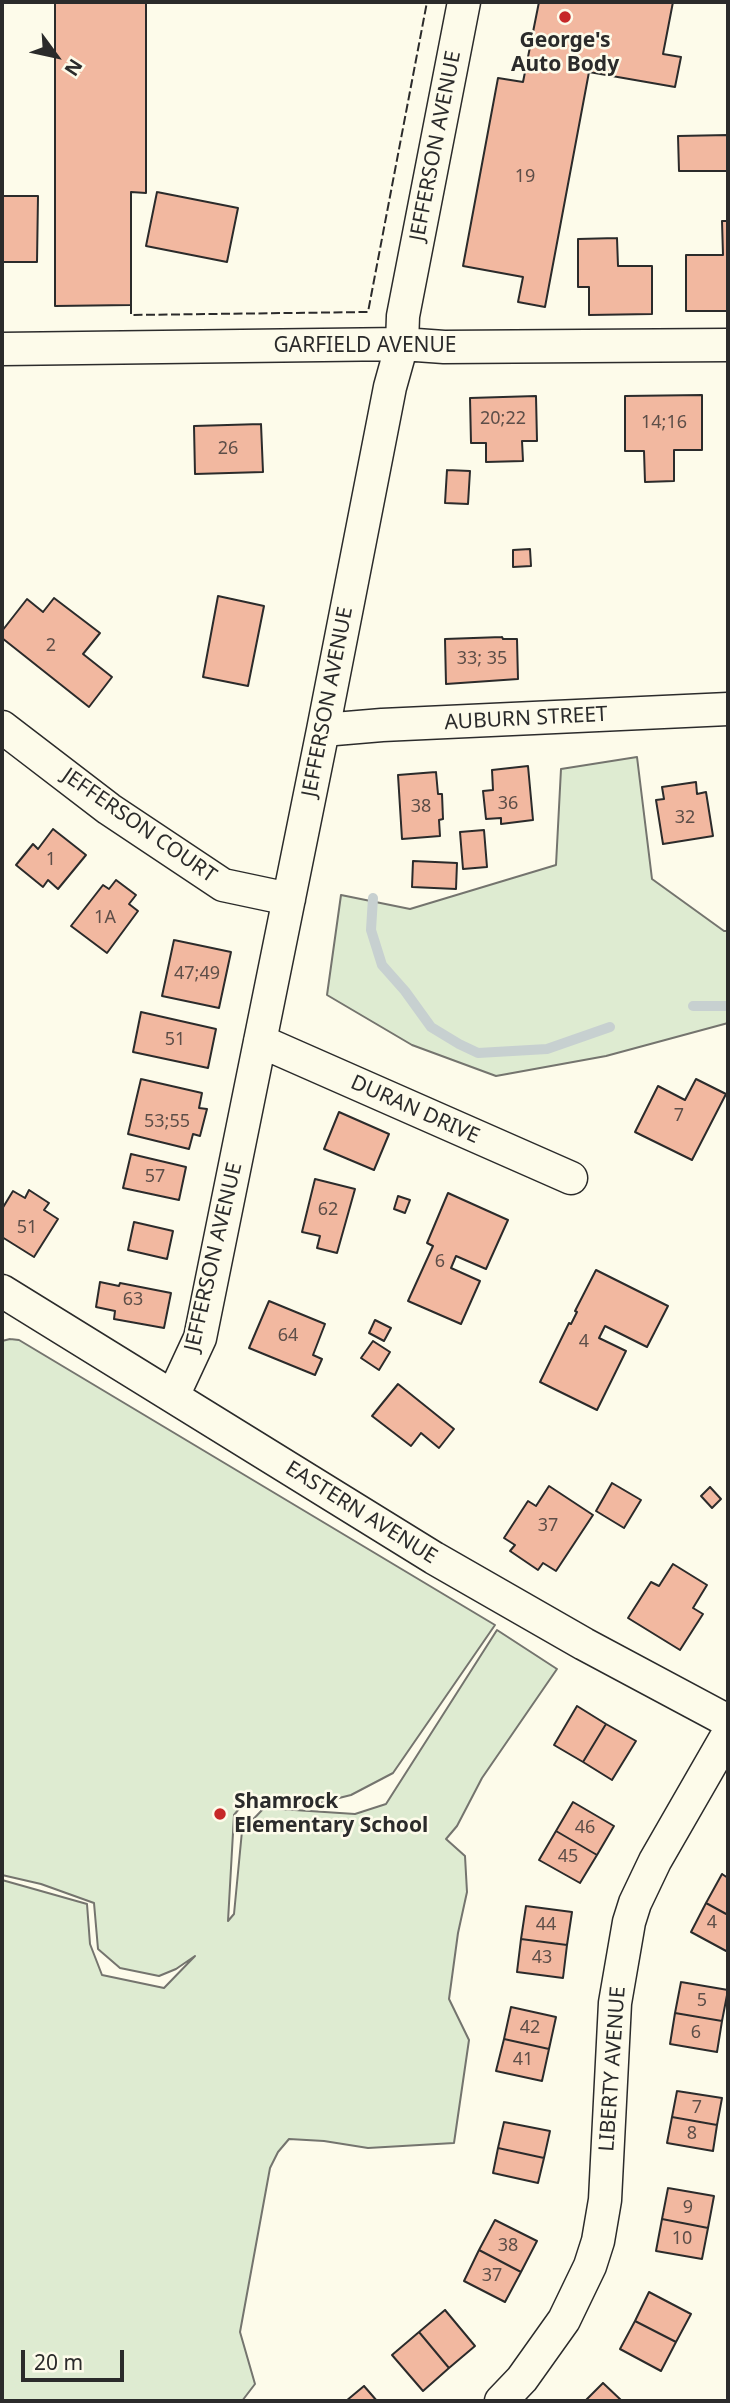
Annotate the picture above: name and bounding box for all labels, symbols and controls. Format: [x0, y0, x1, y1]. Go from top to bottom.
marker: George's Auto Body [557, 9, 573, 25]
north arrow [21, 21, 91, 91]
place label: George's Auto Body [511, 28, 619, 78]
street label: JEFFERSON AVENUE [405, 49, 467, 243]
text: N [59, 54, 89, 81]
house number: 19 [515, 166, 535, 188]
street label: GARFIELD AVENUE [273, 333, 457, 359]
house number: 20;22 [480, 408, 526, 430]
house number: 14;16 [641, 412, 687, 434]
house number: 26 [218, 438, 238, 460]
street label: JEFFERSON AVENUE [297, 605, 359, 799]
house number: 2 [46, 635, 56, 657]
house number: 33; 35 [457, 648, 507, 670]
street label: AUBURN STREET [444, 702, 608, 736]
street label: JEFFERSON COURT [57, 763, 221, 889]
house number: 36 [498, 793, 518, 815]
house number: 38 [411, 796, 431, 818]
house number: 32 [675, 807, 695, 829]
house number: 1 [46, 849, 56, 871]
house number: 1A [94, 907, 116, 929]
house number: 47;49 [174, 963, 220, 985]
house number: 51 [165, 1029, 185, 1051]
street label: DURAN DRIVE [347, 1070, 483, 1150]
house number: 7 [674, 1105, 684, 1127]
house number: 53;55 [144, 1111, 190, 1133]
street label: JEFFERSON AVENUE [180, 1160, 248, 1354]
house number: 57 [145, 1166, 165, 1188]
house number: 62 [318, 1199, 338, 1221]
house number: 51 [17, 1217, 37, 1239]
house number: 6 [435, 1251, 445, 1273]
house number: 63 [123, 1289, 143, 1311]
house number: 64 [278, 1325, 298, 1347]
house number: 4 [579, 1331, 589, 1353]
street label: EASTERN AVENUE [280, 1456, 442, 1570]
house number: 37 [538, 1515, 558, 1537]
place label: Shamrock Elementary School [234, 1789, 428, 1839]
marker: Shamrock Elementary School [212, 1806, 228, 1822]
house number: 46 [575, 1817, 595, 1839]
house number: 45 [558, 1846, 578, 1868]
house number: 4 [707, 1912, 717, 1934]
house number: 44 [536, 1914, 556, 1936]
house number: 43 [532, 1947, 552, 1969]
street label: LIBERTY AVENUE [595, 1986, 631, 2152]
house number: 5 [697, 1990, 707, 2012]
house number: 42 [520, 2017, 540, 2039]
house number: 6 [691, 2022, 701, 2044]
house number: 41 [513, 2049, 533, 2071]
house number: 7 [692, 2097, 702, 2119]
house number: 8 [687, 2123, 697, 2145]
house number: 9 [683, 2197, 693, 2219]
house number: 10 [672, 2228, 692, 2250]
house number: 38 [498, 2235, 518, 2257]
house number: 37 [482, 2265, 502, 2287]
scale bar [24, 2336, 128, 2380]
text: 20 m [34, 2348, 83, 2376]

